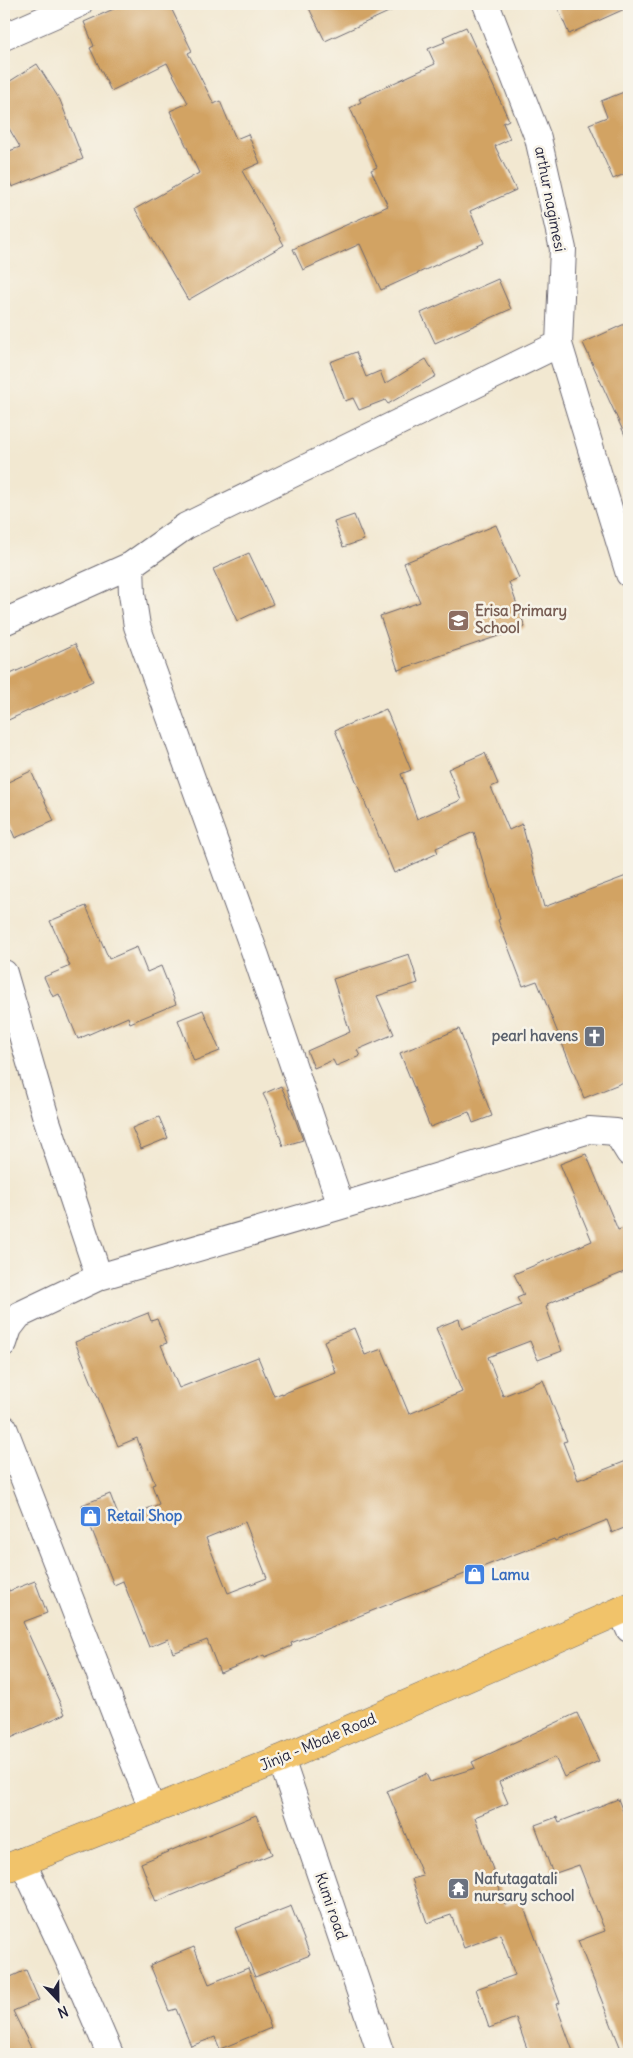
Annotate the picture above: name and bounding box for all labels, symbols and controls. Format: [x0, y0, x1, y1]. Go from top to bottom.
street label: arthur nagimesi [531, 145, 570, 253]
place label: Erisa Primary School [475, 601, 567, 637]
school or university icon: Erisa Primary School [447, 608, 471, 632]
church icon: pearl havens [582, 1024, 606, 1048]
place label: pearl havens [492, 1026, 578, 1046]
shop icon: Retail Shop [79, 1504, 103, 1528]
place label: Retail Shop [107, 1506, 183, 1526]
shop icon: Lamu [463, 1563, 487, 1587]
place label: Lamu [491, 1565, 530, 1584]
street label: Jinja - Mbale Road [257, 1708, 379, 1775]
place label: Nafutagatali nursary school [474, 1869, 574, 1906]
street label: Kumi road [311, 1870, 352, 1942]
temple icon: Nafutagatali nursary school [446, 1876, 470, 1900]
north arrow [32, 1976, 82, 2026]
text: N [55, 2002, 71, 2022]

